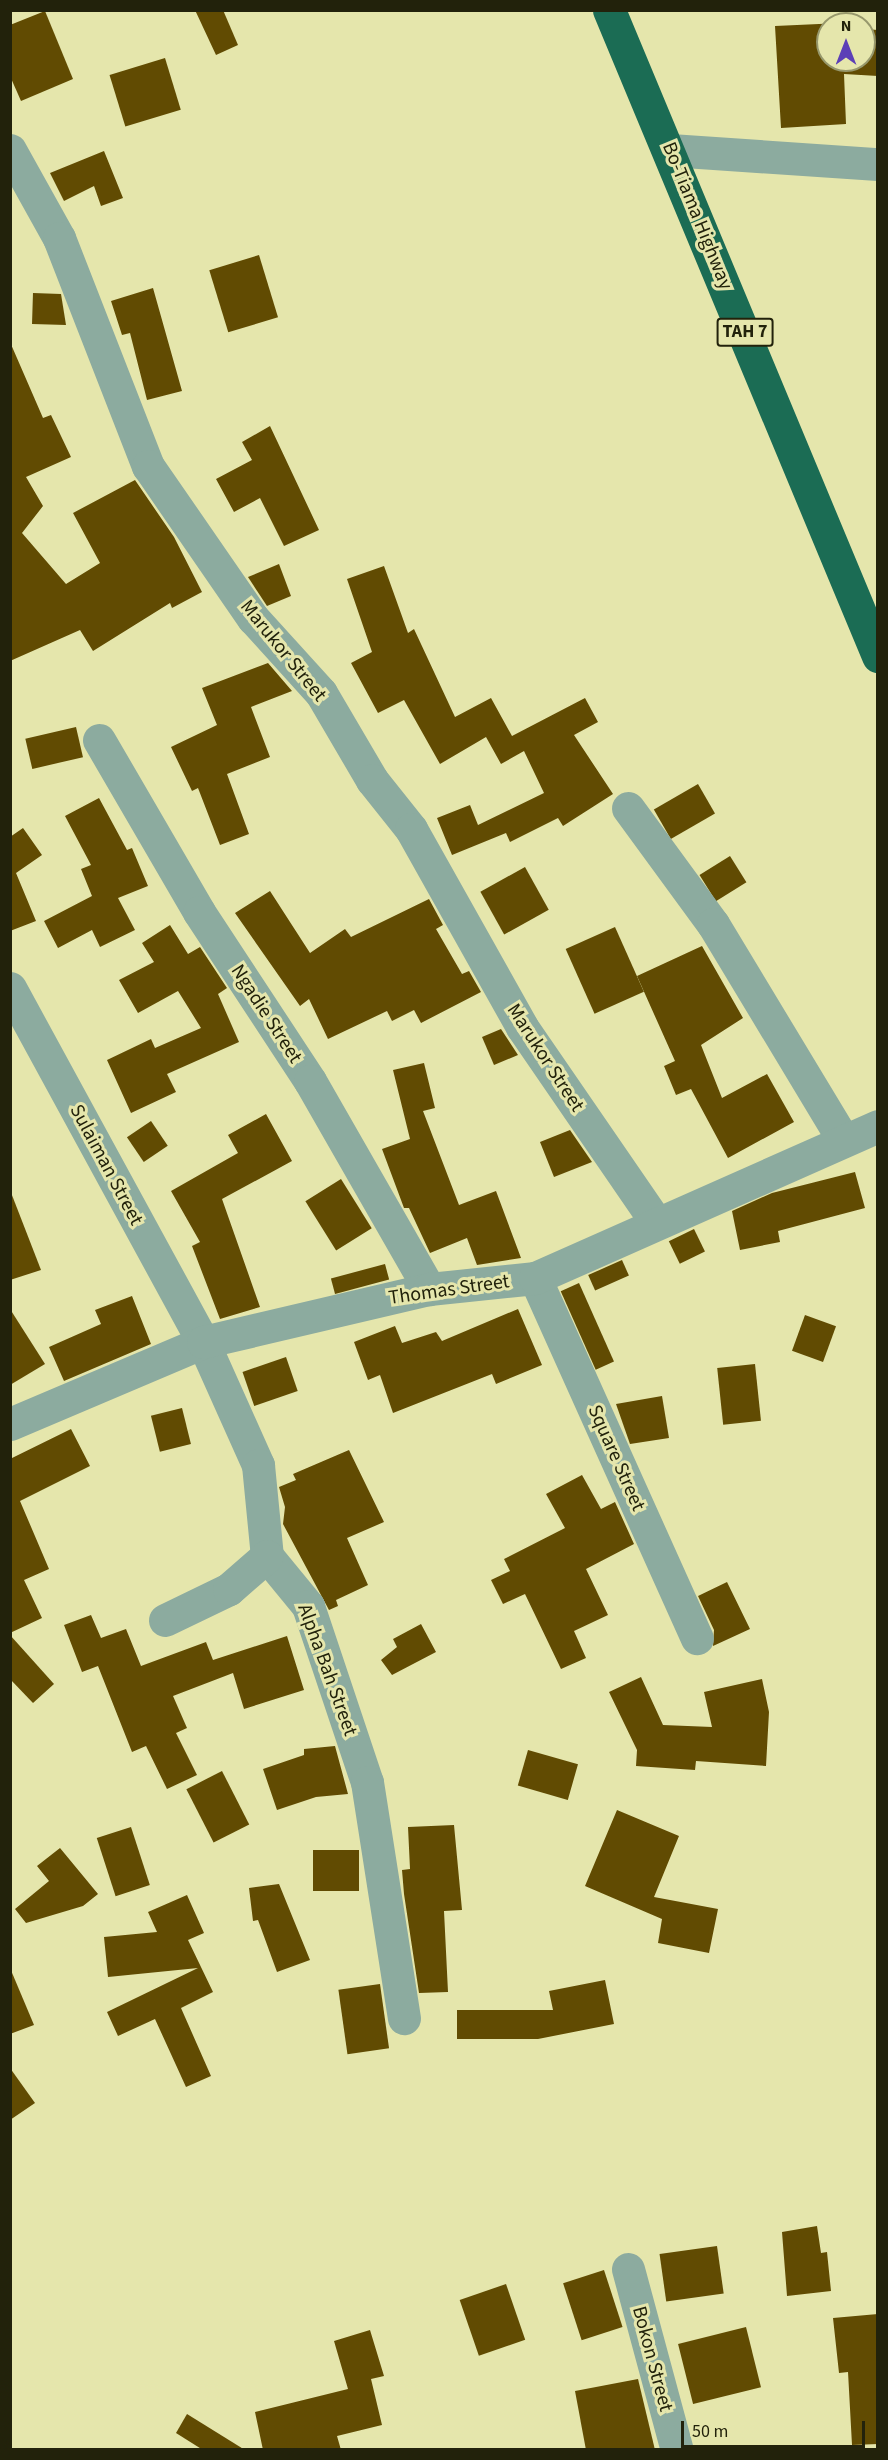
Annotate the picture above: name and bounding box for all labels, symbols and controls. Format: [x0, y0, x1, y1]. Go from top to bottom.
north arrow [816, 12, 876, 72]
text: N [841, 15, 851, 37]
street label: Bo-Tiama Highway [656, 139, 738, 293]
road number: TAH 7 [716, 317, 774, 347]
street label: Marukor Street [235, 595, 331, 707]
street label: Ngadie Street [225, 960, 307, 1068]
street label: Marukor Street [501, 1000, 589, 1116]
street label: Sulaiman Street [64, 1100, 148, 1230]
street label: Thomas Street [387, 1270, 511, 1310]
street label: Square Street [582, 1401, 650, 1515]
street label: Alpha Bah Street [292, 1601, 362, 1739]
street label: Bokon Street [626, 2304, 678, 2414]
scale bar [684, 2409, 868, 2447]
text: 50 m [692, 2419, 728, 2444]

